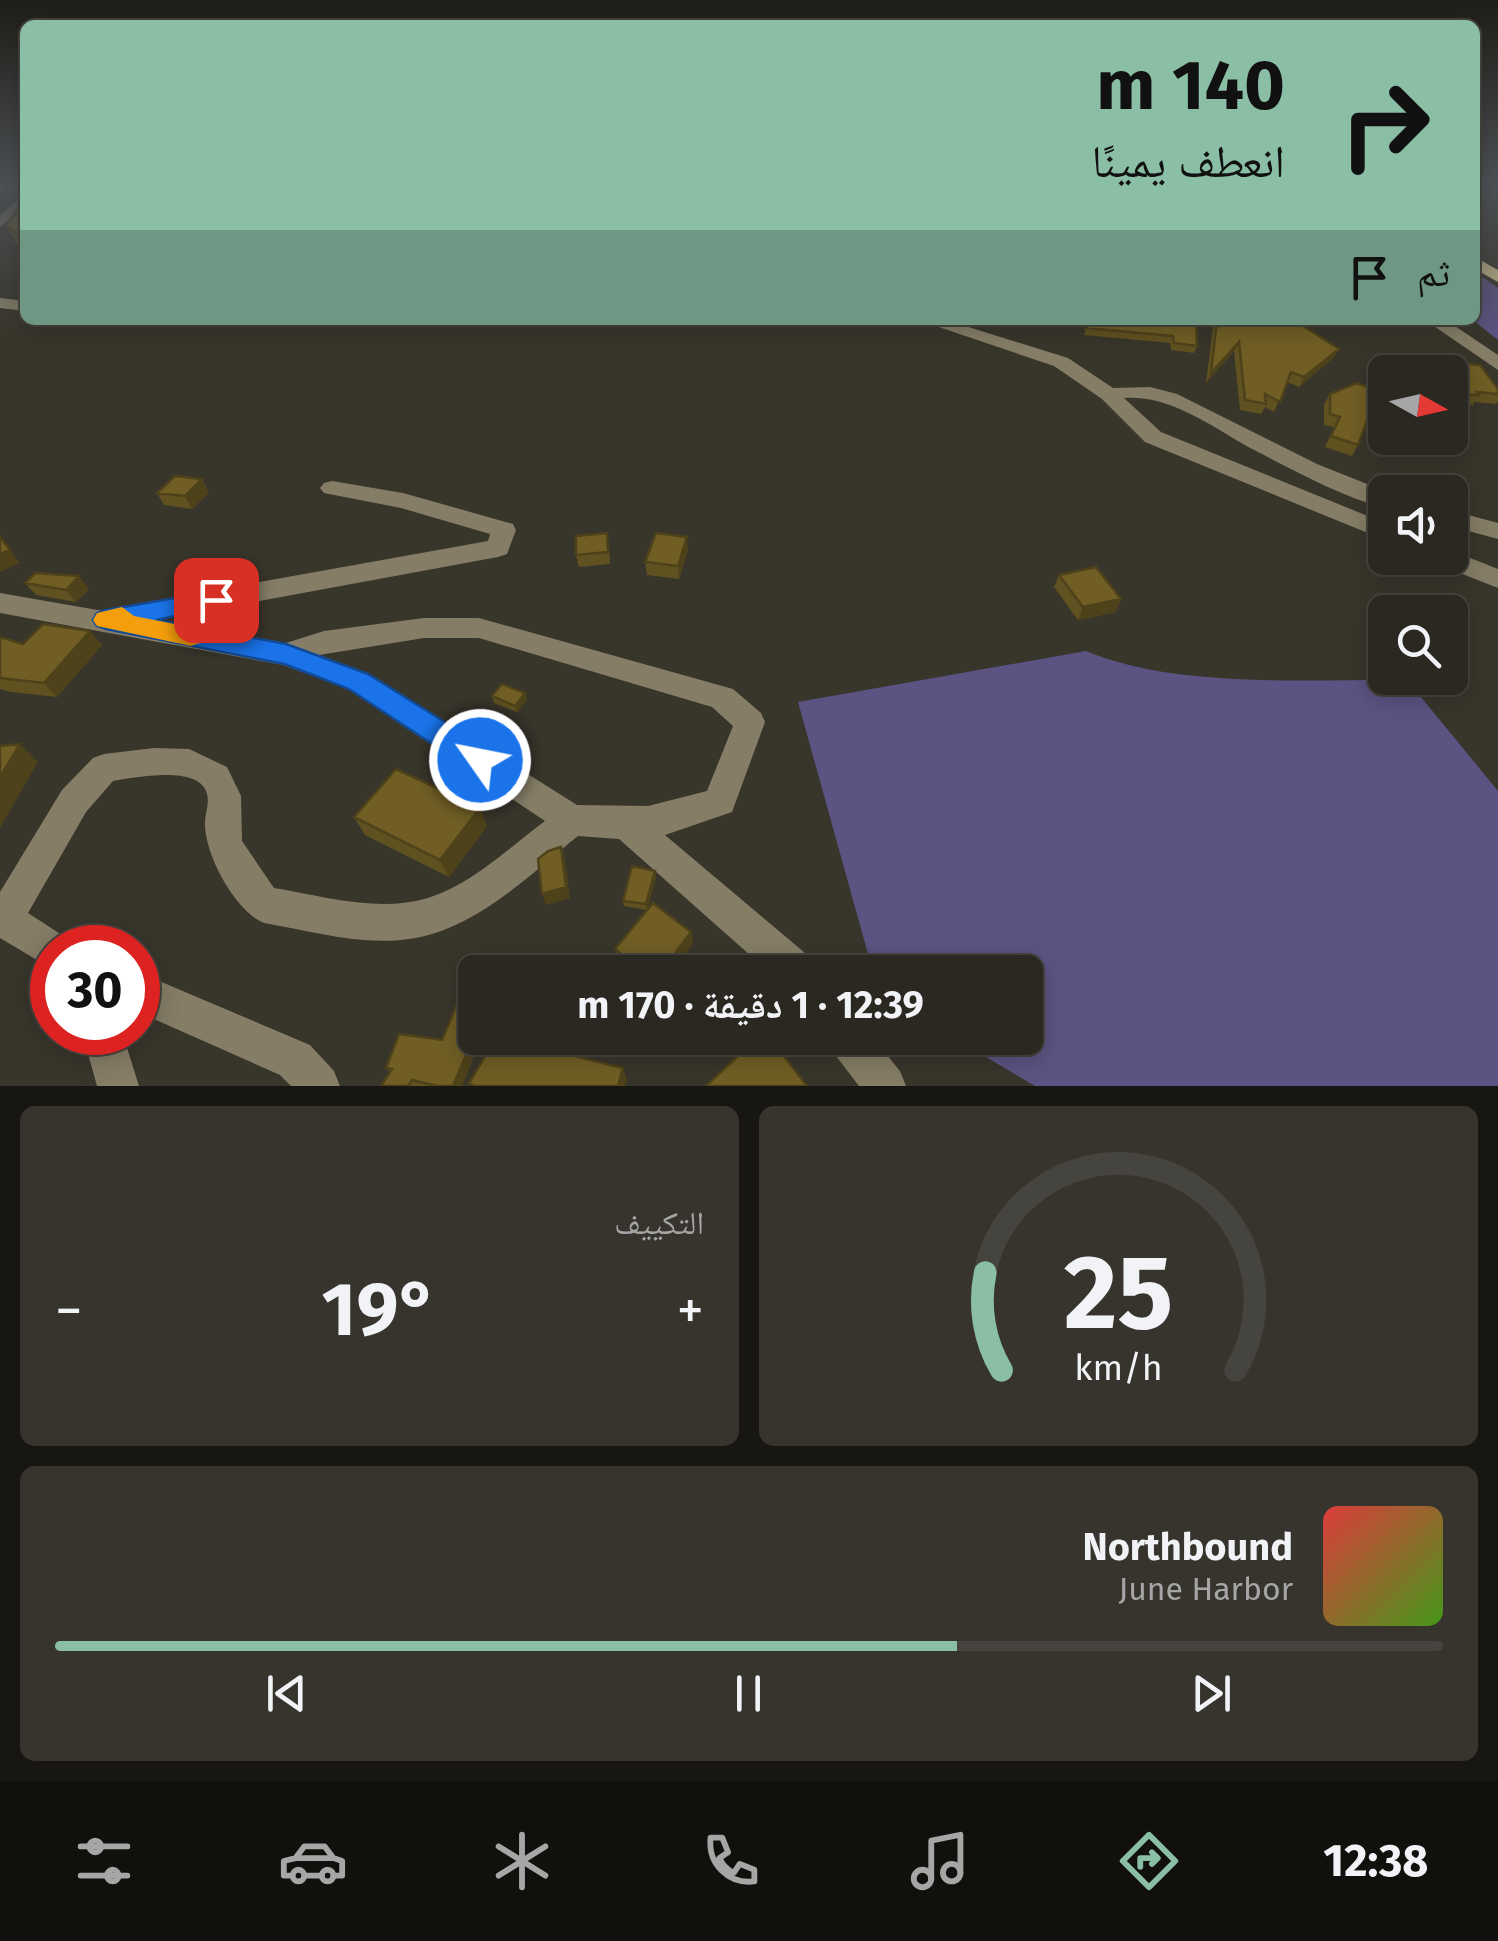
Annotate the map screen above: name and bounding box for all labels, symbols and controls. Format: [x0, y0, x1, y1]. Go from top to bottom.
text: 140 m [1096, 44, 1285, 128]
icon: right [1320, 60, 1450, 190]
text: انعطف يمينًا [1092, 135, 1285, 189]
icon: arrive [1342, 250, 1397, 305]
text: ثم [1417, 250, 1450, 296]
north arrow [1368, 355, 1468, 455]
map controls [1368, 355, 1468, 695]
button: sound [1368, 475, 1468, 575]
pin [174, 558, 259, 643]
icon: arrive [189, 573, 244, 628]
button: search [1368, 595, 1468, 695]
position arrow [428, 708, 532, 812]
speed limit sign: 30 [30, 925, 160, 1055]
text: 12:39 · 1 دقيقة · 170 m [577, 982, 924, 1028]
text: التكييف [614, 1204, 704, 1242]
text: 25 [1064, 1231, 1173, 1356]
text: 19° [322, 1265, 437, 1355]
text: − [55, 1278, 83, 1344]
text: + [677, 1278, 704, 1344]
text: km/h [1074, 1347, 1163, 1389]
text: Northbound [1082, 1524, 1293, 1570]
text: June Harbor [1118, 1570, 1293, 1608]
icon: previous [259, 1666, 314, 1721]
icon: pause [721, 1666, 776, 1721]
icon: next [1184, 1666, 1239, 1721]
icon: filters [69, 1826, 139, 1896]
icon: car [278, 1826, 348, 1896]
icon: climate [487, 1826, 557, 1896]
icon: phone [696, 1826, 766, 1896]
icon: music [905, 1826, 975, 1896]
icon: directions [1114, 1826, 1184, 1896]
text: 12:38 [1323, 1834, 1429, 1888]

